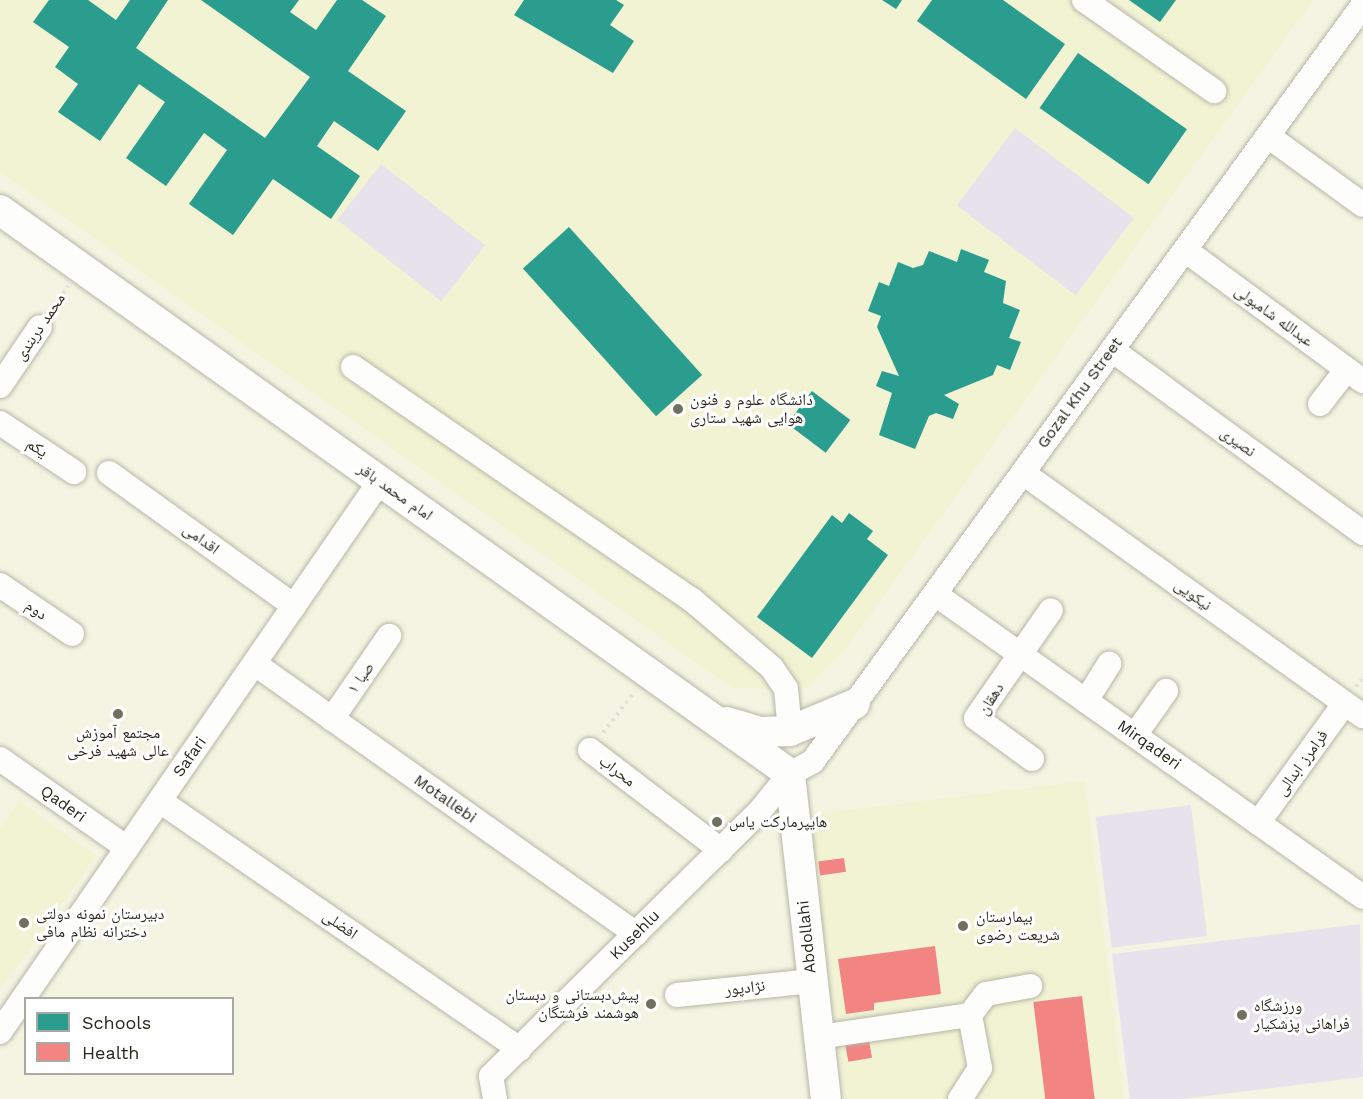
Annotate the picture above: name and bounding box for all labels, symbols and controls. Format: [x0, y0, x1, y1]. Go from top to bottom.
street label: عبدالله شامبولی [1231, 281, 1317, 351]
street label: محمد دربندی [11, 290, 69, 364]
street label: Gozal Khu Street [1033, 334, 1127, 452]
place label: دانشگاه علوم و فنون هوایی شهید ستاری [690, 390, 813, 428]
marker: دانشگاه علوم و فنون هوایی شهید ستاری [671, 402, 685, 416]
street label: نصیری [1217, 423, 1259, 461]
street label: یکم [23, 434, 51, 462]
street label: امام محمد باقر [354, 459, 436, 525]
street label: اقدامی [179, 519, 223, 559]
street label: نیکویی [1171, 575, 1215, 615]
street label: دوم [22, 596, 50, 624]
street label: صبا ۱ [343, 659, 379, 697]
street label: دهقان [974, 679, 1008, 719]
marker: مجتمع آموزش عالی شهید فرخی [111, 707, 125, 721]
street label: Mirqaderi [1113, 716, 1185, 774]
place label: مجتمع آموزش عالی شهید فرخی [67, 723, 169, 761]
street label: فرامرز ابدالی [1272, 726, 1332, 800]
street label: Safari [169, 733, 211, 781]
street label: محراب [595, 751, 639, 791]
street label: Motallebi [410, 770, 480, 828]
street label: Qaderi [37, 781, 89, 827]
place label: هایپرمارکت یاس [729, 812, 827, 832]
marker: هایپرمارکت یاس [710, 815, 724, 829]
street label: Abdollahi [794, 900, 820, 974]
place label: دبیرستان نمونه دولتی دخترانه نظام مافی [36, 904, 164, 942]
street label: افضلی [319, 906, 361, 944]
street label: Kusehlu [606, 906, 664, 964]
place label: بیمارستان شریعت رضوی [976, 907, 1060, 945]
marker: دبیرستان نمونه دولتی دخترانه نظام مافی [17, 916, 31, 930]
marker: بیمارستان شریعت رضوی [954, 917, 972, 935]
street label: نژادپور [724, 976, 766, 1000]
place label: پیش‌دبستانی و دبستان هوشمند فرشتگان [505, 985, 639, 1023]
place label: ورزشگاه فراهانی پزشکیار [1254, 996, 1350, 1034]
legend [24, 997, 234, 1075]
marker: پیش‌دبستانی و دبستان هوشمند فرشتگان [644, 997, 658, 1011]
marker: ورزشگاه فراهانی پزشکیار [1235, 1008, 1249, 1022]
text: Schools [82, 1012, 151, 1033]
text: Health [82, 1042, 139, 1063]

